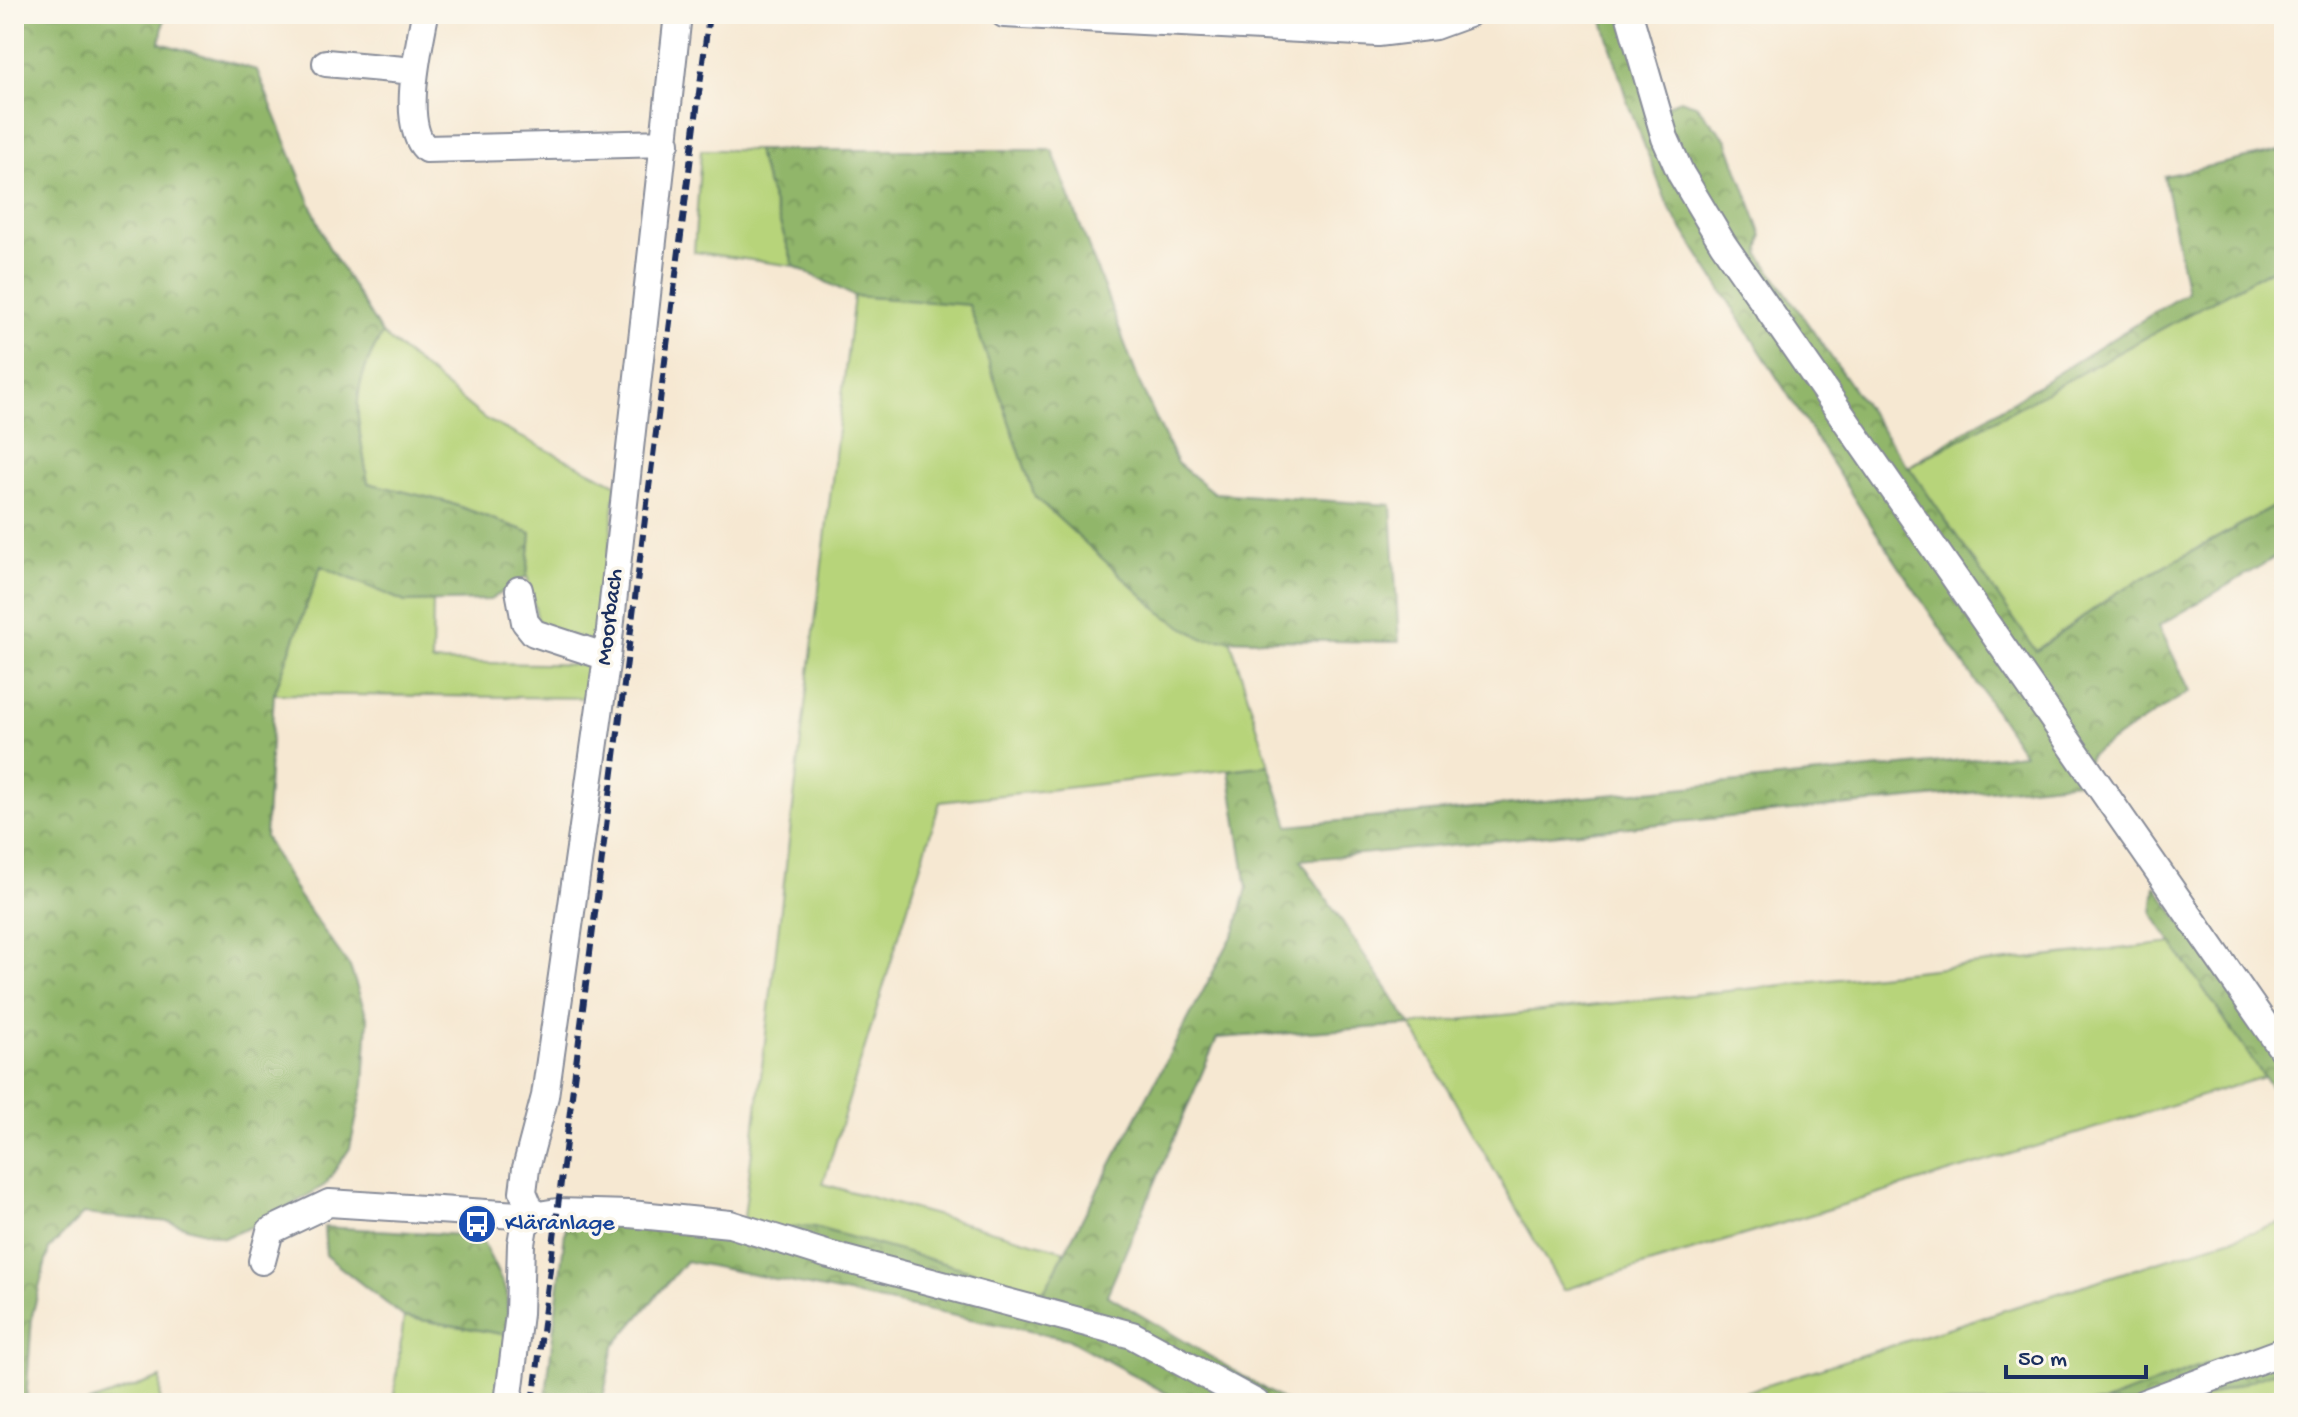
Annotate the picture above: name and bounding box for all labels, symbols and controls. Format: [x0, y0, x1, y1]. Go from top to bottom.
street label: Moorbach [591, 567, 631, 667]
bus stop icon: Kläranlage [456, 1203, 498, 1245]
place label: Kläranlage [505, 1210, 615, 1239]
scale bar [2006, 1329, 2146, 1379]
text: 50 m [2018, 1346, 2067, 1375]

